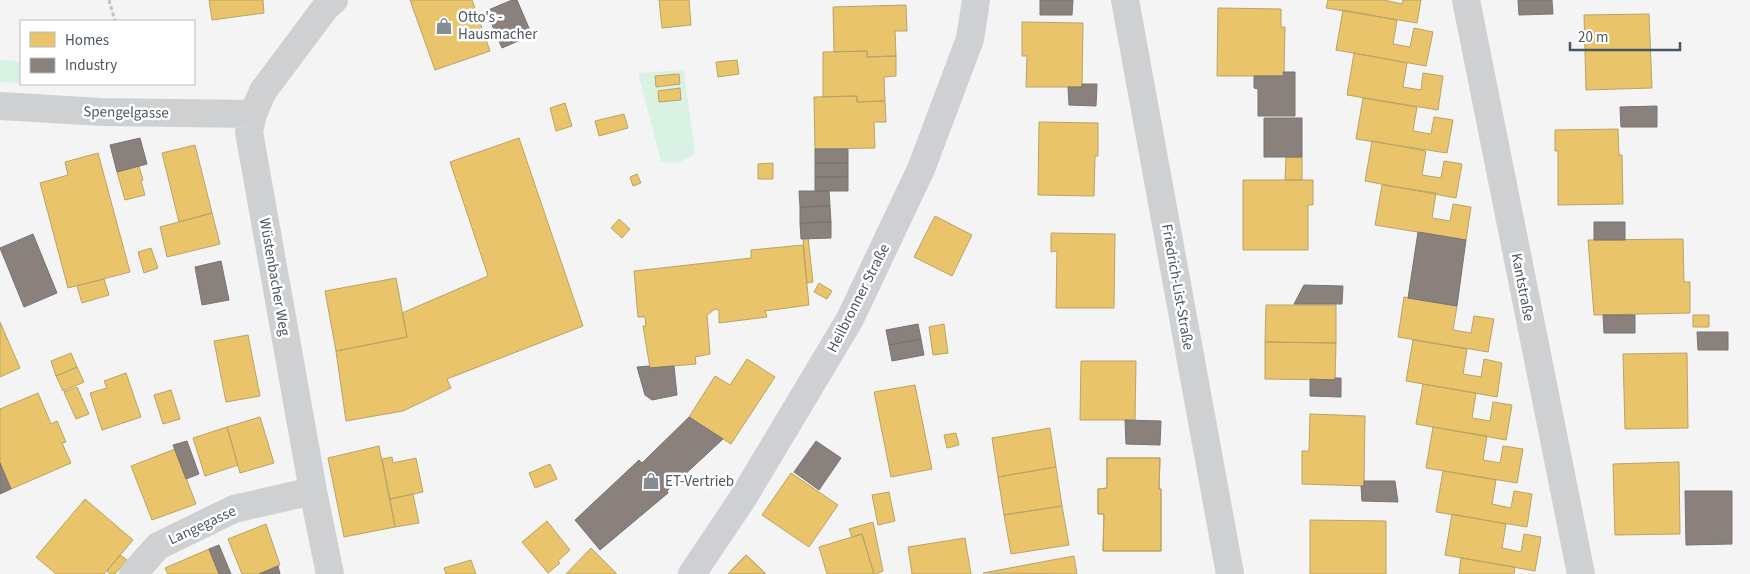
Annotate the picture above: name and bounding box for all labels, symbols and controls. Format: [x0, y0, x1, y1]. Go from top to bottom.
place label: Otto's - Hausmacher [458, 7, 538, 45]
shop icon: Otto's - Hausmacher [434, 16, 454, 36]
legend [20, 20, 195, 85]
scale bar [1570, 20, 1680, 52]
text: 20 m [1578, 27, 1608, 48]
text: Homes [65, 30, 109, 51]
text: Industry [65, 55, 117, 76]
street label: Spengelgasse [83, 101, 169, 124]
street label: Wüstenbacher Weg [254, 216, 295, 338]
street label: Friedrich-List-Straße [1156, 222, 1199, 352]
street label: Heilbronner Straße [822, 240, 895, 356]
street label: Kantstraße [1506, 251, 1539, 323]
shop icon: ET-Vertrieb [641, 471, 661, 491]
place label: ET-Vertrieb [665, 471, 734, 492]
street label: Langegasse [165, 501, 240, 550]

